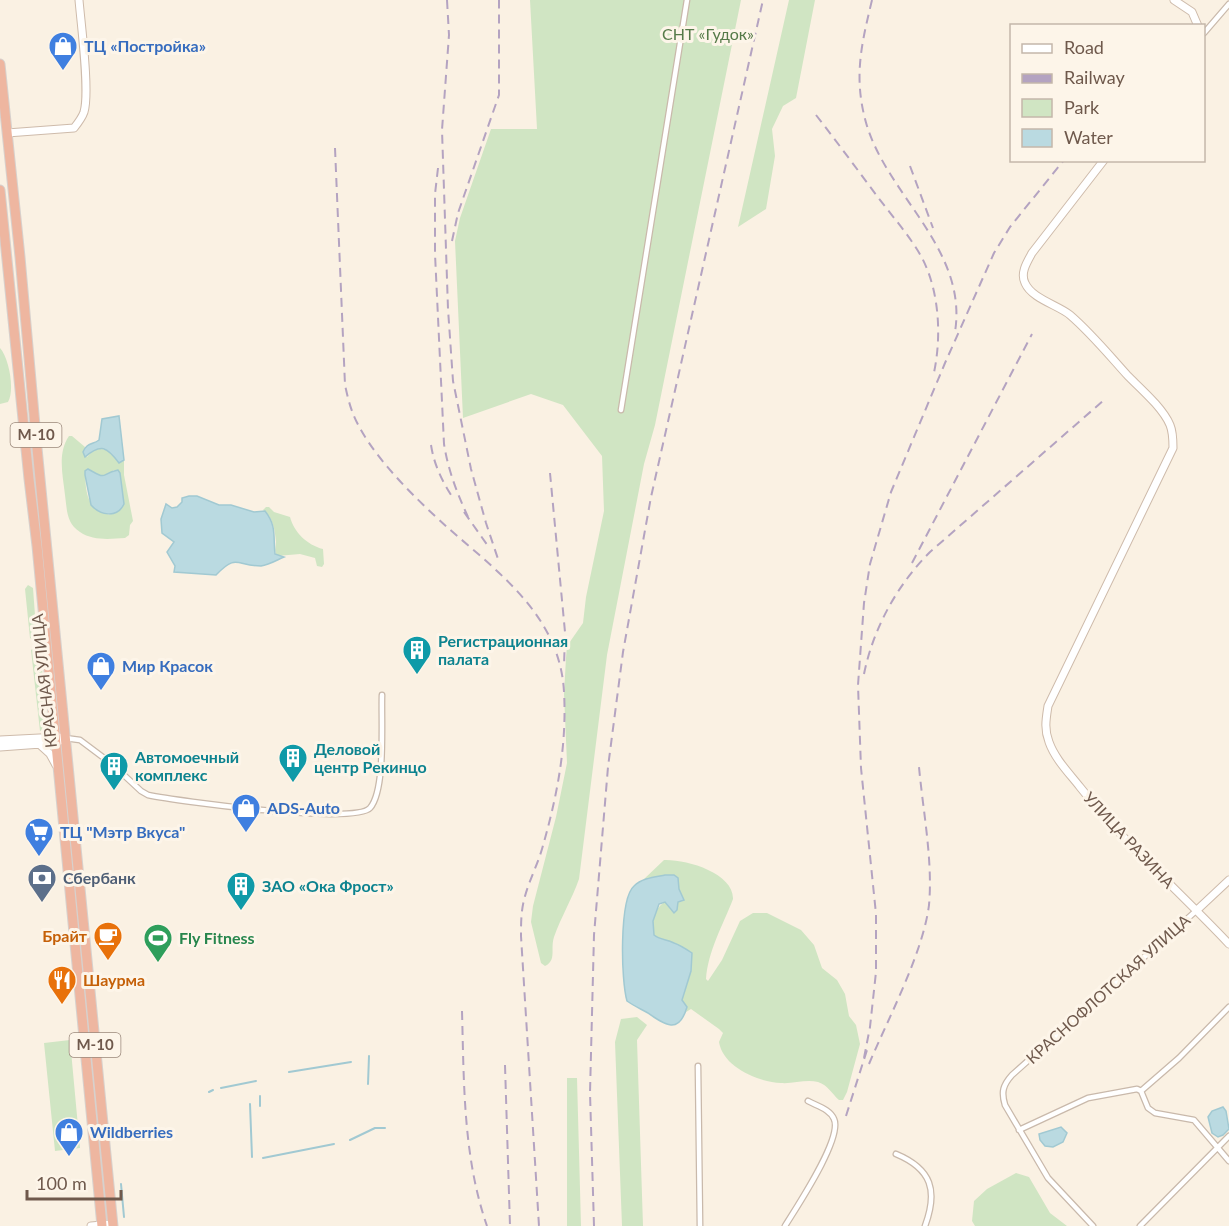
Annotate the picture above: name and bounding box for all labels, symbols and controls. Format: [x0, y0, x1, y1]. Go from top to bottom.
park label: СНТ «Гудок» [662, 24, 754, 43]
legend [1010, 24, 1205, 162]
shop icon: ТЦ «Постройка» [47, 30, 79, 72]
place label: ТЦ «Постройка» [84, 36, 206, 55]
text: Road [1064, 36, 1104, 58]
text: Railway [1064, 66, 1125, 88]
text: Park [1064, 96, 1100, 118]
text: Water [1064, 126, 1113, 148]
road number: М-10 [10, 423, 62, 447]
street label: КРАСНАЯ УЛИЦА [27, 613, 60, 749]
place label: Регистрационная палата [438, 631, 568, 668]
building icon: Регистрационная палата [401, 634, 433, 676]
shop icon: Мир Красок [85, 650, 117, 692]
place label: Мир Красок [122, 656, 213, 675]
place label: Деловой центр Рекинцо [314, 739, 427, 776]
building icon: Деловой центр Рекинцо [277, 742, 309, 784]
place label: Автомоечный комплекс [134, 747, 239, 784]
building icon: Автомоечный комплекс [98, 750, 130, 792]
street label: УЛИЦА РАЗИНА [1080, 788, 1179, 892]
shop icon: ADS-Auto [230, 792, 262, 834]
place label: ADS-Auto [266, 798, 340, 817]
supermarket icon: ТЦ "Мэтр Вкуса" [23, 816, 55, 858]
place label: ТЦ "Мэтр Вкуса" [60, 822, 185, 841]
bank icon: Сбербанк [26, 862, 58, 904]
place label: Сбербанк [63, 868, 136, 887]
building icon: ЗАО «Ока Фрост» [225, 870, 257, 912]
place label: ЗАО «Ока Фрост» [262, 876, 394, 895]
street label: КРАСНОФЛОТСКАЯ УЛИЦА [1022, 910, 1194, 1067]
cafe icon: Брайт [92, 920, 124, 962]
sports icon: Fly Fitness [142, 922, 174, 964]
place label: Брайт [42, 926, 88, 945]
place label: Fly Fitness [179, 928, 255, 947]
restaurant icon: Шаурма [46, 964, 78, 1006]
place label: Шаурма [83, 970, 145, 989]
road number: М-10 [70, 1033, 121, 1057]
shop icon: Wildberries [53, 1116, 85, 1158]
place label: Wildberries [90, 1122, 173, 1141]
scale bar [27, 1163, 122, 1201]
text: 100 m [36, 1172, 87, 1194]

